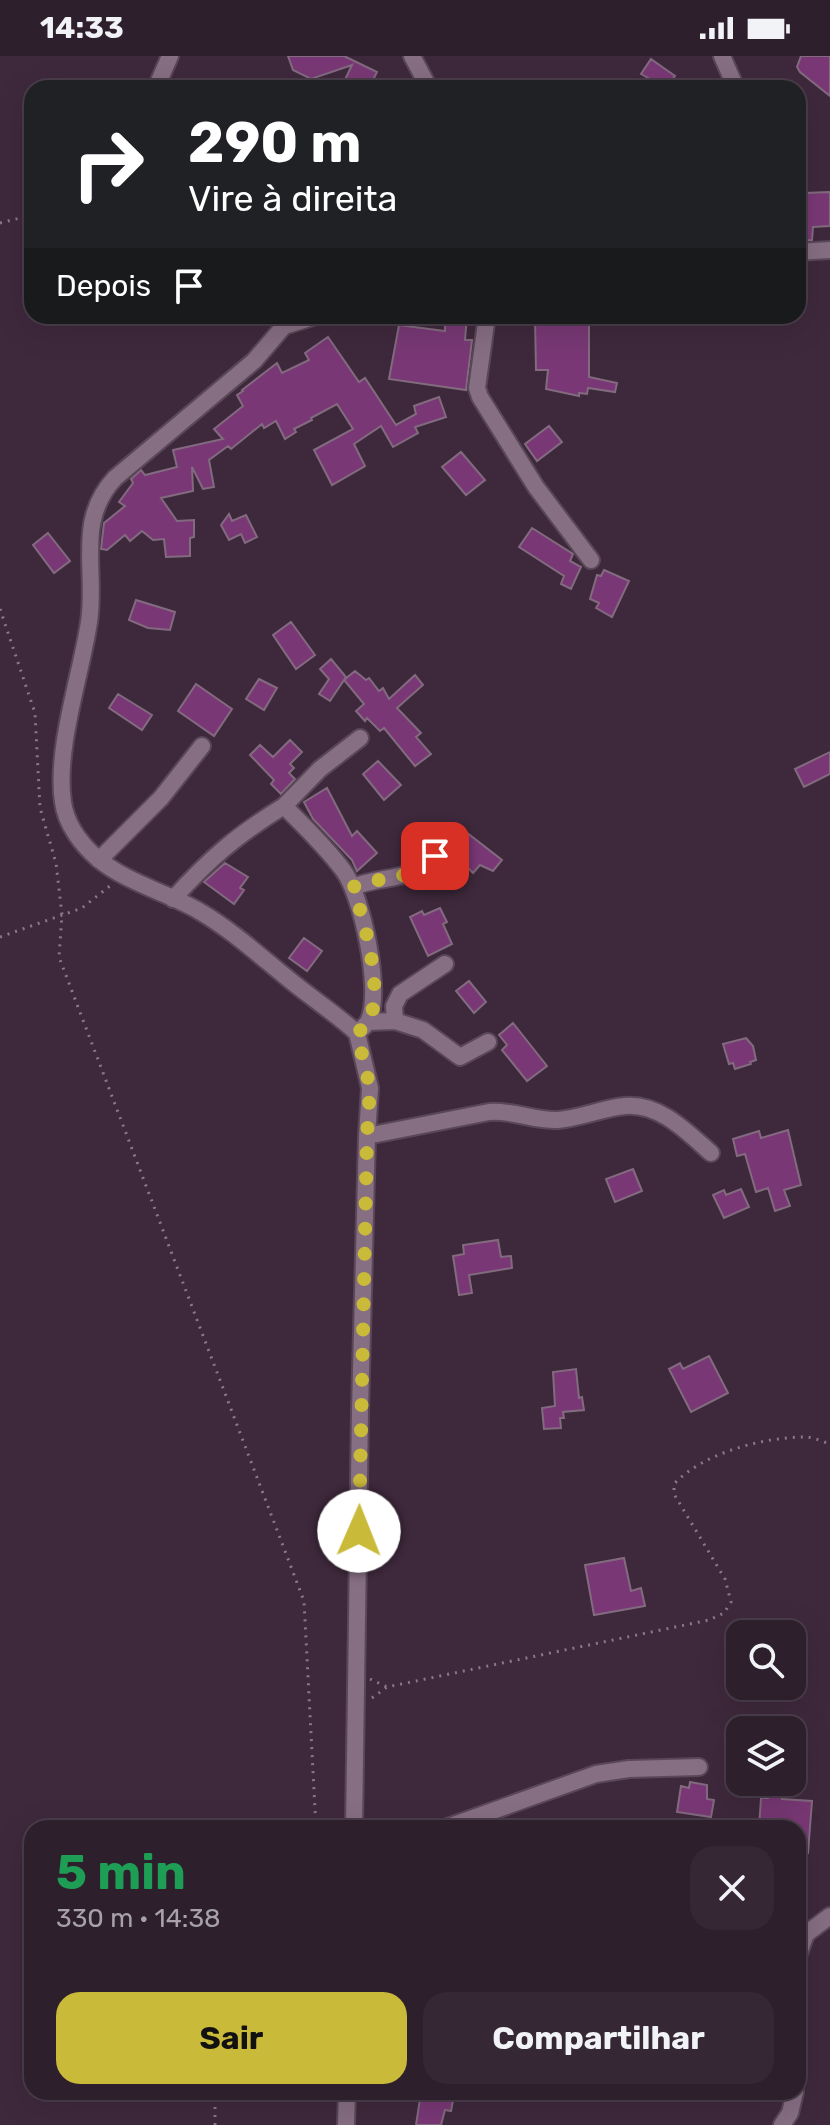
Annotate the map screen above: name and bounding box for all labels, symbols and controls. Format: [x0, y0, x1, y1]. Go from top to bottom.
text: 14:33 [40, 10, 124, 46]
text: 290 m [188, 110, 362, 176]
icon: right [56, 112, 160, 216]
text: Vire à direita [188, 177, 397, 220]
icon: arrive [167, 264, 211, 308]
text: Depois [56, 268, 151, 304]
pin [401, 822, 469, 890]
icon: arrive [413, 834, 457, 878]
position arrow [317, 1489, 401, 1573]
map controls [726, 1620, 806, 1796]
button: search [726, 1620, 806, 1700]
button: layers [726, 1716, 806, 1796]
text: 5 min [56, 1844, 186, 1901]
button: close [690, 1846, 774, 1930]
text: 330 m · 14:38 [56, 1903, 221, 1934]
button: Sair [56, 1992, 407, 2084]
button: Compartilhar [423, 1992, 774, 2084]

